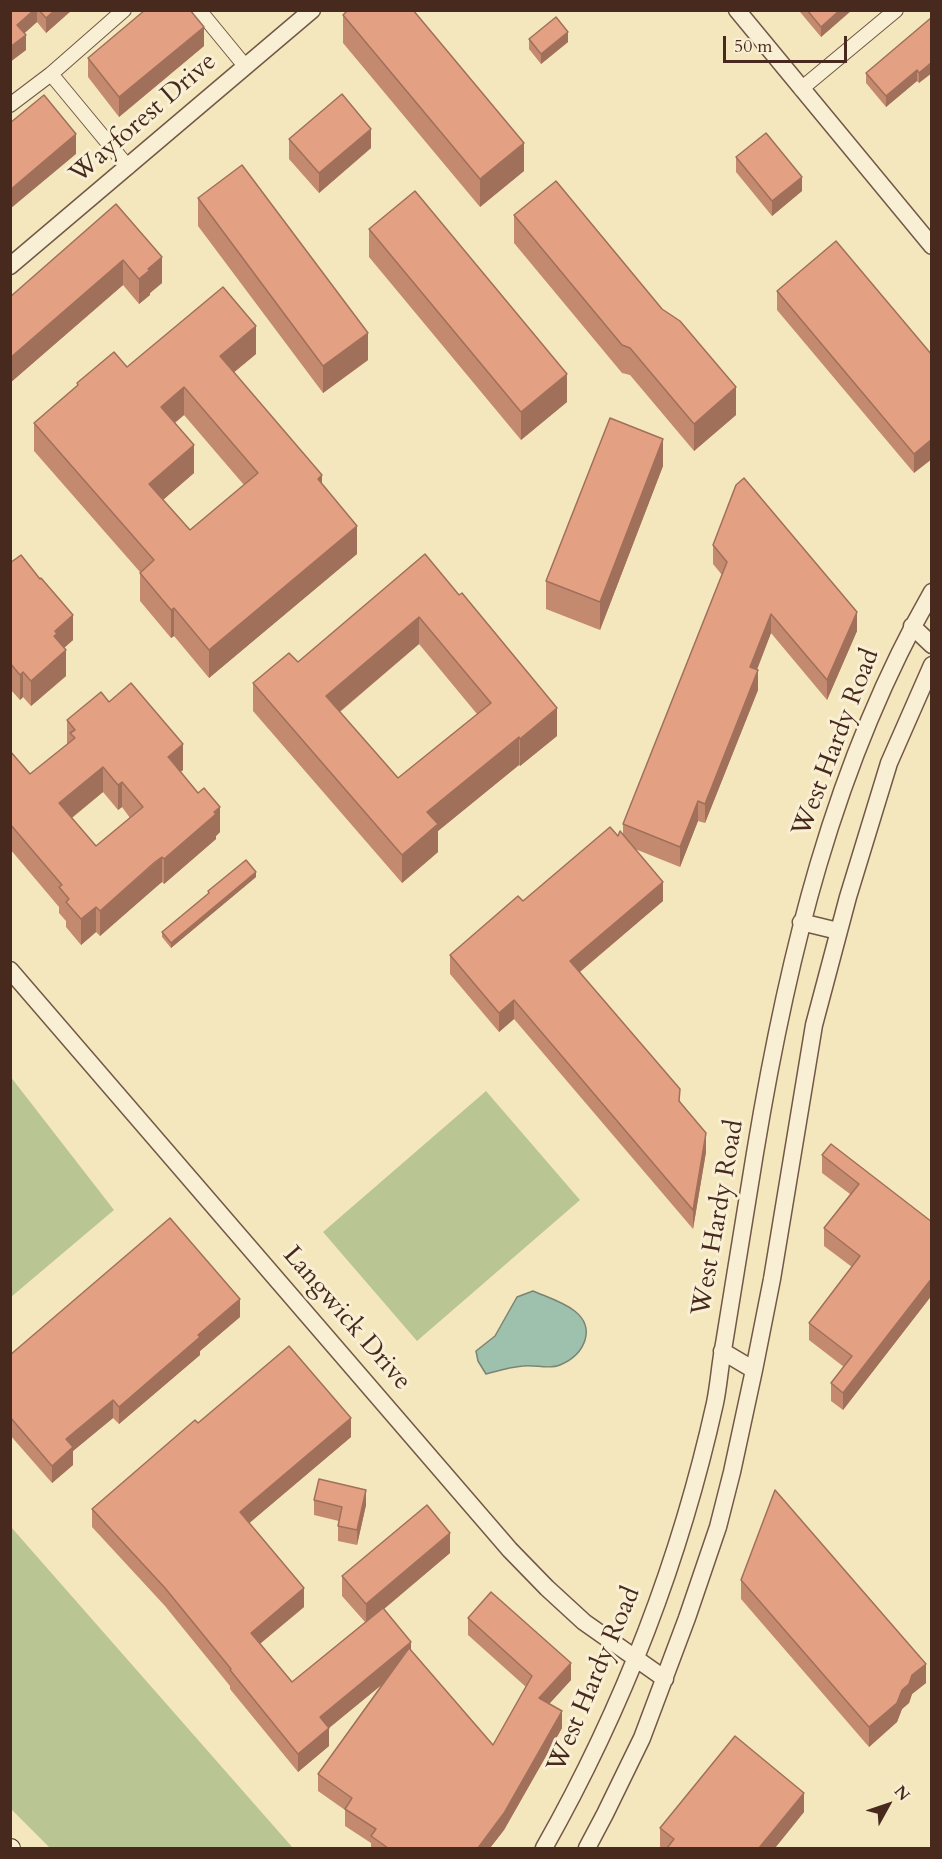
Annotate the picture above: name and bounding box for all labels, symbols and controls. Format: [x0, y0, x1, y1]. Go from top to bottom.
scale bar [726, 24, 850, 62]
text: 50 m [734, 34, 773, 59]
street label: Wayforest Drive [64, 47, 224, 191]
street label: West Hardy Road [787, 645, 887, 841]
street label: West Hardy Road [686, 1118, 752, 1318]
street label: Langwick Drive [275, 1241, 417, 1397]
street label: West Hardy Road [542, 1583, 648, 1777]
north arrow [858, 1775, 918, 1835]
text: N [889, 1781, 915, 1806]

